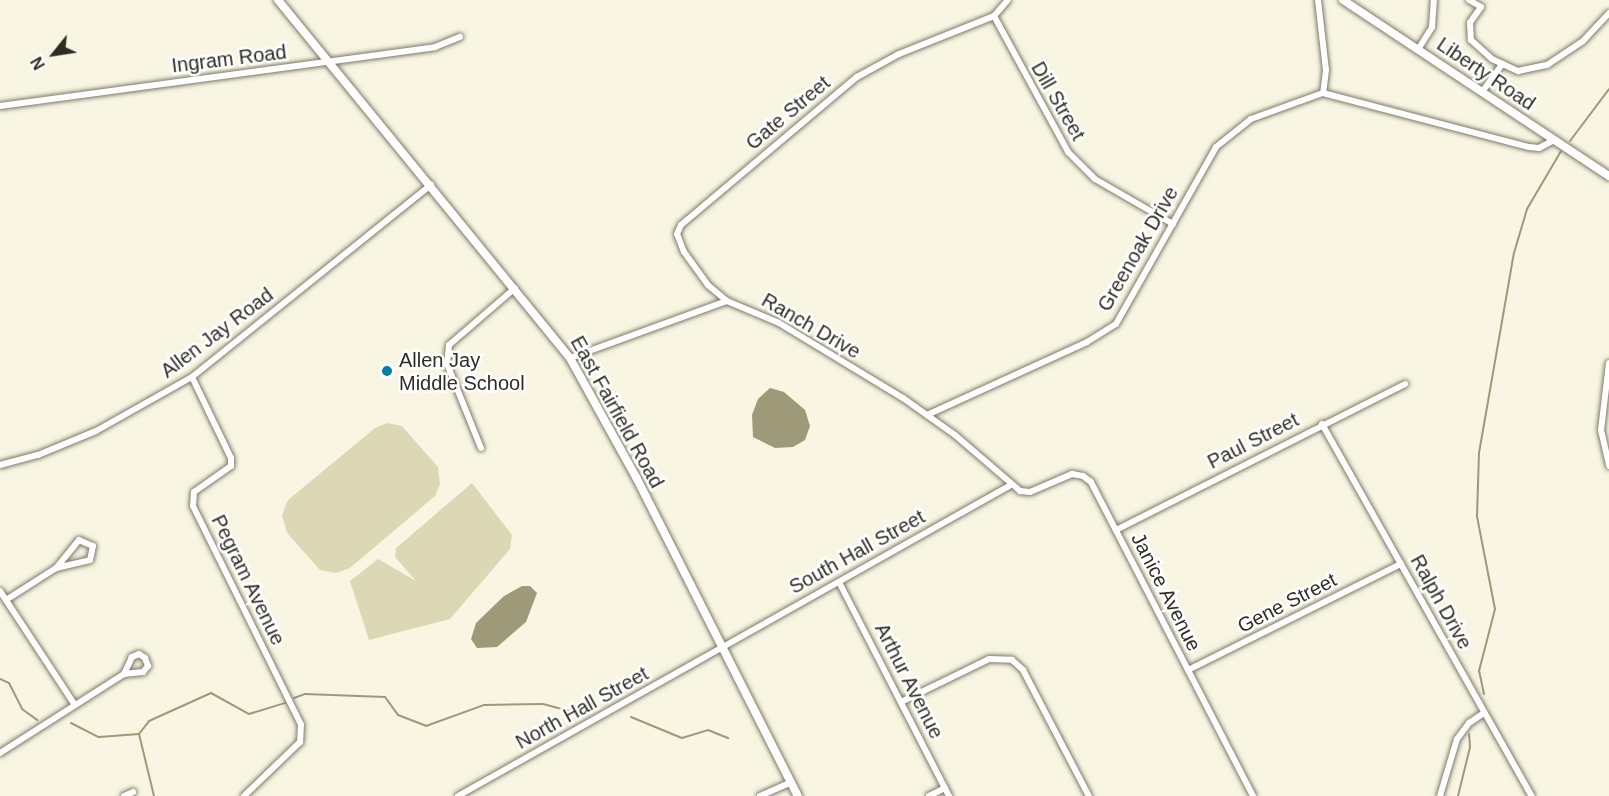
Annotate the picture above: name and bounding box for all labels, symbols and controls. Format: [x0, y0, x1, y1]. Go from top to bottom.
north arrow [24, 24, 84, 84]
street label: Liberty Road [1432, 32, 1540, 116]
street label: Ingram Road [170, 40, 288, 78]
text: N [28, 54, 48, 73]
street label: Dill Street [1026, 57, 1090, 145]
street label: Gate Street [741, 71, 835, 155]
street label: Greenoak Drive [1093, 182, 1183, 316]
street label: Allen Jay Road [156, 283, 278, 383]
street label: Ranch Drive [757, 288, 865, 364]
street label: East Fairfield Road [565, 332, 669, 492]
place label: Allen Jay Middle School [399, 348, 525, 395]
marker: Allen Jay Middle School [380, 364, 394, 378]
street label: Paul Street [1203, 408, 1303, 474]
street label: South Hall Street [785, 505, 929, 599]
street label: Pegram Avenue [206, 510, 290, 650]
street label: Janice Avenue [1126, 528, 1206, 656]
street label: Ralph Drive [1405, 550, 1477, 654]
street label: Gene Street [1234, 568, 1340, 638]
street label: Arthur Avenue [869, 619, 949, 743]
street label: North Hall Street [512, 662, 652, 754]

